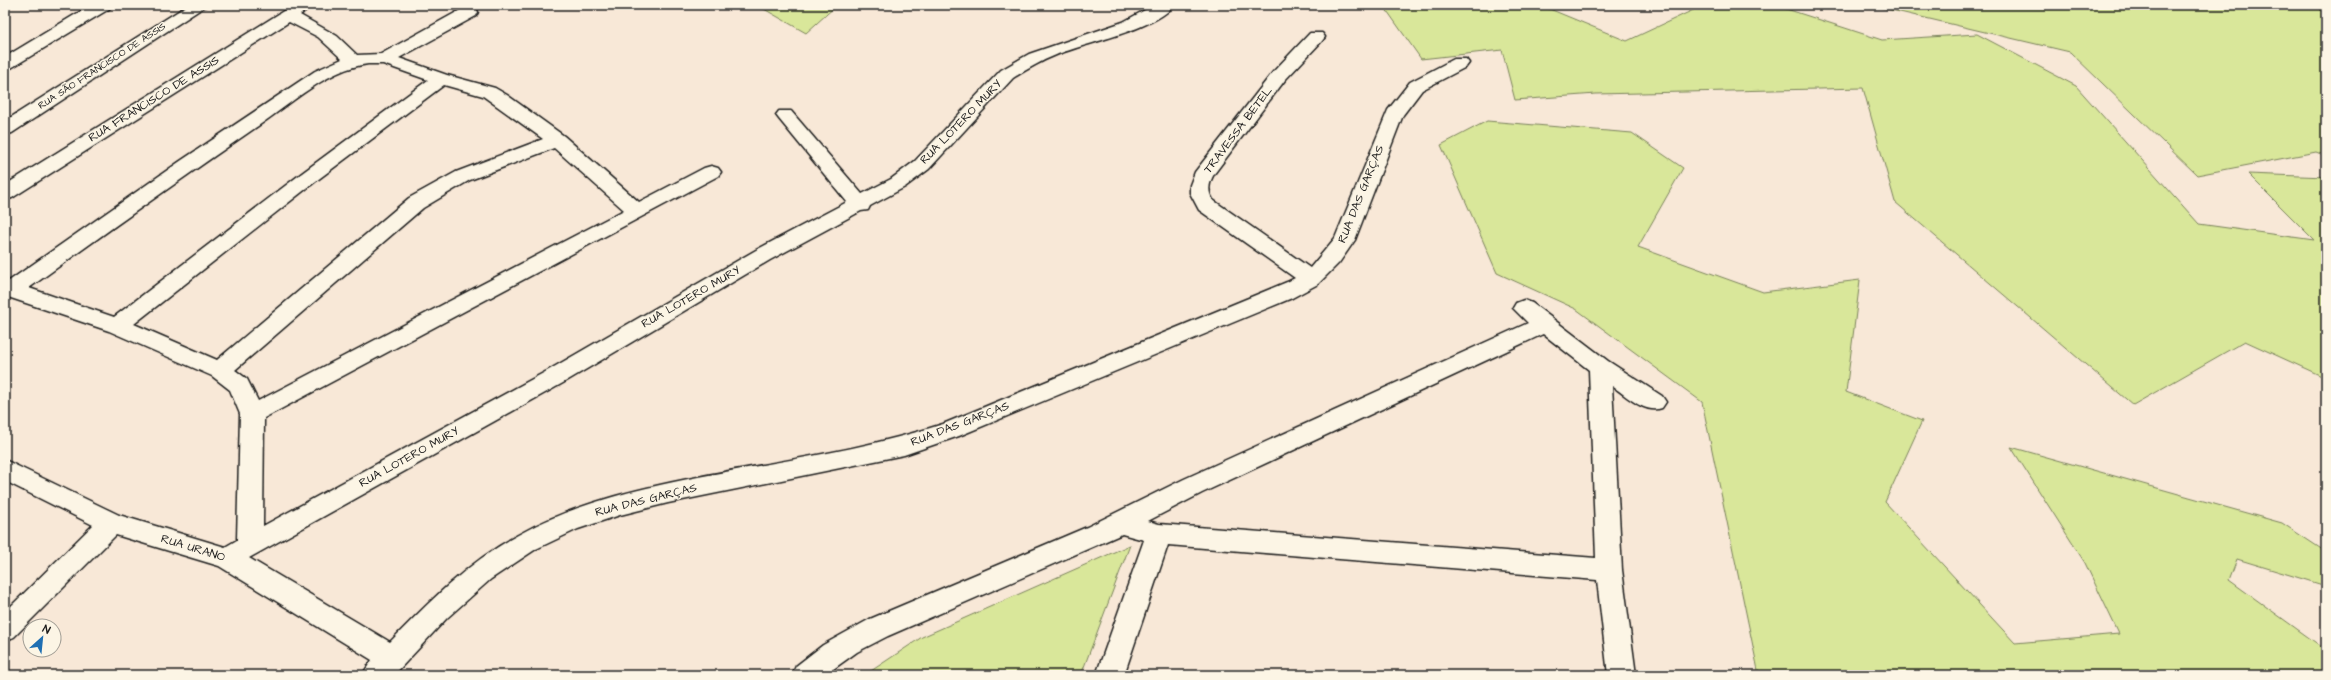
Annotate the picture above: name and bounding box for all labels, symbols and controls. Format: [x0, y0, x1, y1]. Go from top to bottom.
street label: RUA SÃO FRANCISCO DE ASSIS [35, 18, 169, 113]
street label: RUA FRANCISCO DE ASSIS [85, 51, 223, 146]
street label: RUA LOTERO MURY [916, 75, 1006, 168]
street label: TRAVESSA BETEL [1200, 82, 1277, 177]
street label: RUA DAS GARÇAS [1334, 142, 1389, 245]
street label: RUA LOTERO MURY [638, 261, 744, 332]
street label: RUA DAS GARÇAS [908, 397, 1012, 451]
street label: RUA LOTERO MURY [356, 422, 462, 492]
street label: RUA DAS GARÇAS [593, 479, 699, 521]
street label: RUA URANO [159, 530, 227, 566]
north arrow [22, 618, 62, 658]
text: N [40, 621, 53, 638]

